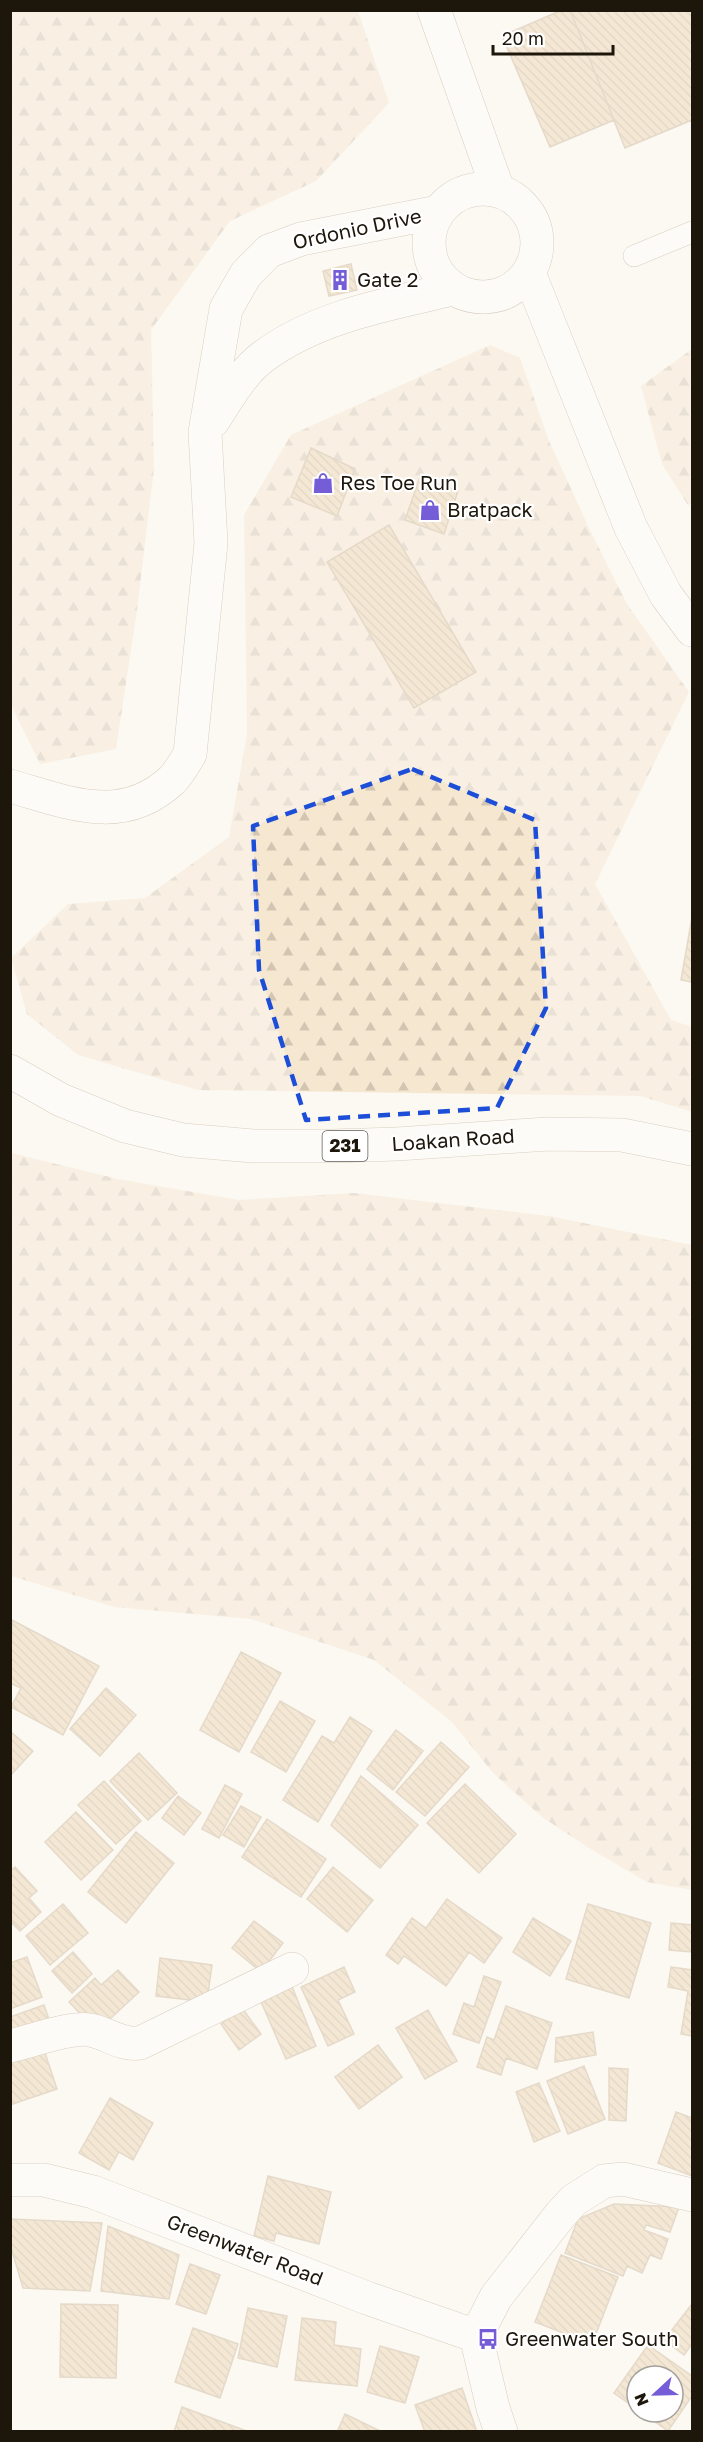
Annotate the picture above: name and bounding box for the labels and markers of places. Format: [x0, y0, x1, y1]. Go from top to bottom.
place label: Gate 2 [357, 267, 418, 291]
building icon: Gate 2 [328, 268, 352, 292]
place label: Res Toe Run [340, 470, 457, 494]
shop icon: Res Toe Run [311, 471, 335, 495]
place label: Bratpack [447, 497, 533, 521]
shop icon: Bratpack [418, 498, 442, 522]
place label: Greenwater South [505, 2326, 679, 2350]
bus stop icon: Greenwater South [476, 2327, 500, 2351]

